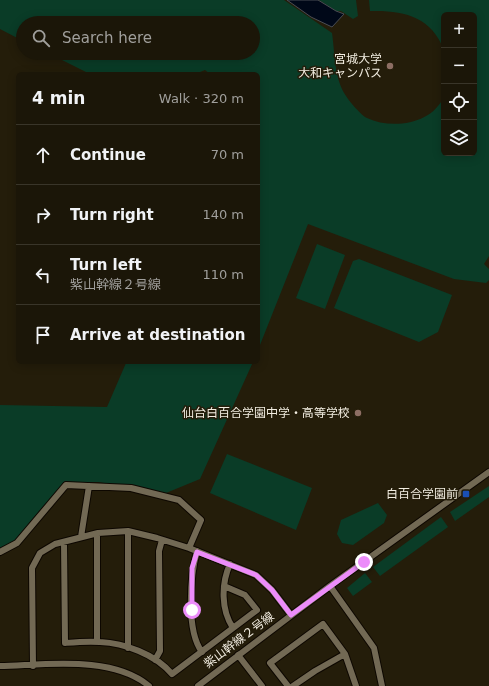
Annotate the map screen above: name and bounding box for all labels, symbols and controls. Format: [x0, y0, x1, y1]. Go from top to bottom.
map controls [441, 12, 477, 156]
button: + [441, 12, 477, 48]
search box [16, 16, 260, 60]
icon: search [30, 27, 52, 49]
text: Search here [62, 29, 152, 47]
button: − [441, 48, 477, 84]
place label: 宮城大学 大和キャンパス [298, 52, 382, 80]
marker: 宮城大学 大和キャンパス [385, 61, 395, 71]
button: locate [441, 84, 477, 120]
text: 4 min [32, 88, 85, 108]
text: Walk · 320 m [159, 91, 244, 106]
button: layers [441, 120, 477, 156]
icon: ahead [32, 144, 54, 166]
text: Continue [70, 146, 146, 164]
text: 70 m [211, 147, 244, 162]
icon: right [32, 204, 54, 226]
text: Turn right [70, 206, 154, 224]
text: 140 m [202, 207, 244, 222]
text: Turn left [70, 256, 142, 274]
icon: left [32, 264, 54, 286]
text: 110 m [202, 267, 244, 282]
text: 紫山幹線２号線 [70, 277, 161, 292]
icon: arrive [32, 324, 54, 346]
text: Arrive at destination [70, 326, 245, 344]
place label: 仙台白百合学園中学・高等学校 [182, 406, 350, 420]
marker: 仙台白百合学園中学・高等学校 [353, 408, 363, 418]
place label: 白百合学園前 [386, 487, 458, 501]
marker: 白百合学園前 [461, 489, 471, 499]
route end [355, 553, 373, 571]
route start [183, 601, 201, 619]
street label: 紫山幹線２号線 [201, 609, 277, 671]

